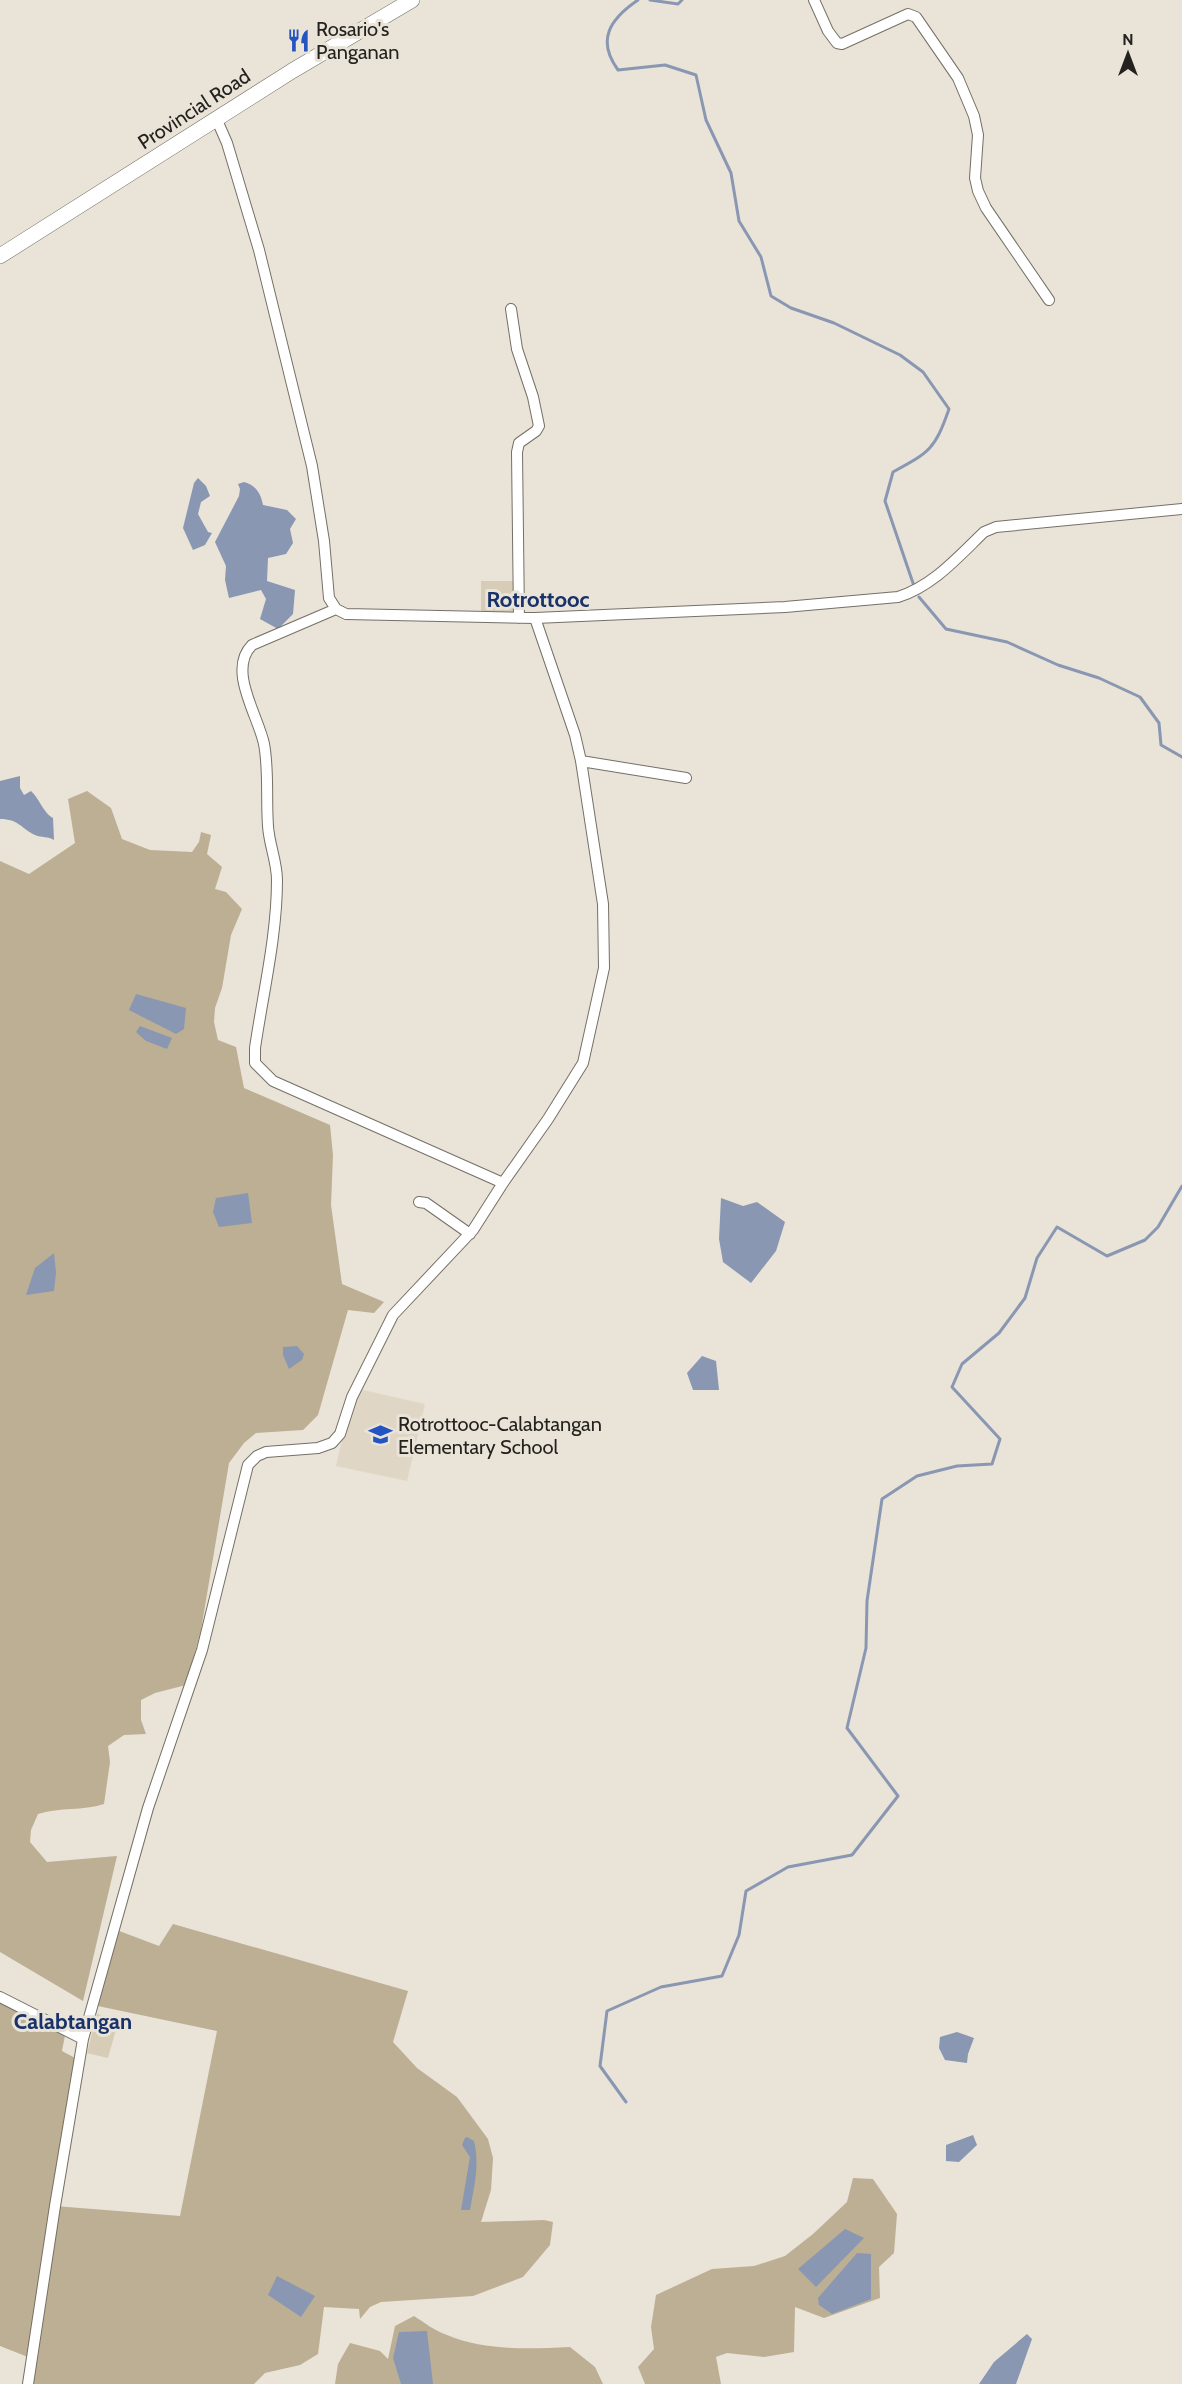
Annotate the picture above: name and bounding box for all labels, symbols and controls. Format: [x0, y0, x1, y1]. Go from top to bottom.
place label: Rosario's Panganan [316, 17, 399, 64]
north arrow [1098, 24, 1158, 84]
restaurant icon: Rosario's Panganan [285, 28, 311, 54]
text: N [1122, 30, 1134, 49]
street label: Provincial Road [133, 64, 255, 154]
district label: Rotrottooc [486, 586, 590, 613]
place label: Rotrottooc-Calabtangan Elementary School [398, 1412, 602, 1459]
school or university icon: Rotrottooc-Calabtangan Elementary School [367, 1422, 393, 1448]
district label: Calabtangan [14, 2008, 132, 2035]

